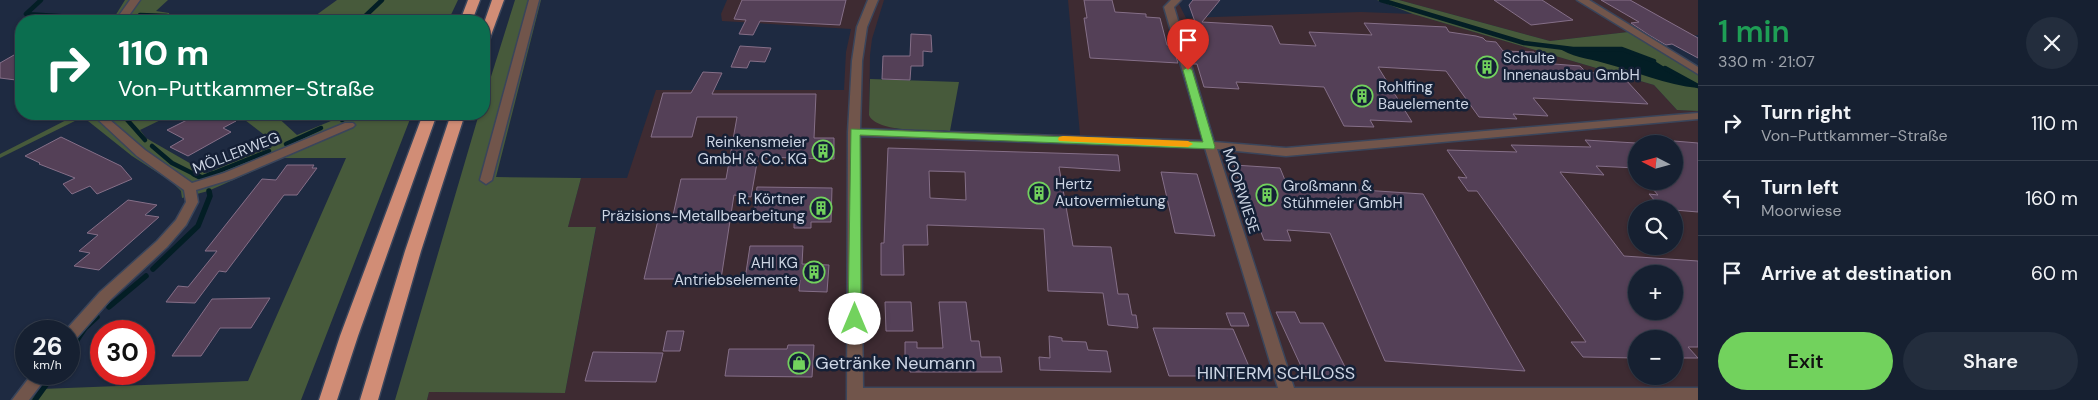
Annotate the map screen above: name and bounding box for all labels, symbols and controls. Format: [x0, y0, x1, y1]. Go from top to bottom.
text: 1 min [1718, 12, 1790, 51]
button: close [2026, 17, 2078, 69]
pin [1167, 19, 1209, 70]
icon: arrive [1174, 26, 1202, 54]
text: 110 m [118, 30, 209, 76]
icon: right [35, 35, 100, 100]
place label: Schulte Innenausbau GmbH [1503, 48, 1640, 85]
text: 330 m · 21:07 [1718, 51, 1815, 72]
building icon: Schulte Innenausbau GmbH [1475, 55, 1499, 79]
text: Von-Puttkammer-Straße [118, 74, 374, 103]
place label: Rohlfing Bauelemente [1378, 77, 1469, 114]
building icon: Rohlfing Bauelemente [1350, 84, 1374, 108]
text: Turn right [1761, 100, 1851, 125]
icon: right [1718, 109, 1746, 137]
text: 110 m [2031, 111, 2078, 136]
text: Von-Puttkammer-Straße [1761, 125, 1947, 146]
street label: MÖLLERWEG [190, 127, 282, 179]
place label: Reinkensmeier GmbH & Co. KG [698, 132, 807, 169]
north arrow [1628, 135, 1682, 190]
map controls [1628, 135, 1683, 385]
building icon: Reinkensmeier GmbH & Co. KG [811, 139, 835, 163]
street label: MOORWIESE [1218, 146, 1264, 236]
place label: Hertz Autovermietung [1055, 174, 1166, 211]
text: Turn left [1761, 175, 1839, 200]
place label: Großmann & Stühmeier GmbH [1283, 176, 1403, 213]
building icon: Hertz Autovermietung [1027, 181, 1051, 205]
building icon: Großmann & Stühmeier GmbH [1255, 183, 1279, 207]
icon: left [1718, 184, 1746, 212]
text: 160 m [2025, 186, 2078, 211]
place label: R. Körtner Präzisions-Metallbearbeitung [602, 189, 805, 226]
building icon: R. Körtner Präzisions-Metallbearbeitung [809, 196, 833, 220]
button: search [1628, 200, 1683, 255]
text: Moorwiese [1761, 200, 1842, 221]
place label: AHI KG Antriebselemente [674, 253, 798, 290]
icon: arrive [1718, 259, 1746, 287]
building icon: AHI KG Antriebselemente [802, 260, 826, 284]
text: Arrive at destination [1761, 261, 1952, 286]
text: 60 m [2031, 261, 2078, 286]
button: + [1628, 265, 1683, 320]
position arrow [828, 292, 880, 344]
speed limit sign: 30 [90, 320, 155, 385]
text: 26 [32, 330, 63, 363]
button: − [1628, 330, 1683, 385]
button: Exit [1718, 332, 1893, 390]
button: Share [1903, 332, 2078, 390]
shop icon: Getränke Neumann [787, 351, 811, 375]
place label: Getränke Neumann [815, 351, 975, 375]
text: km/h [33, 357, 62, 373]
street label: HINTERM SCHLOSS [1197, 361, 1355, 385]

